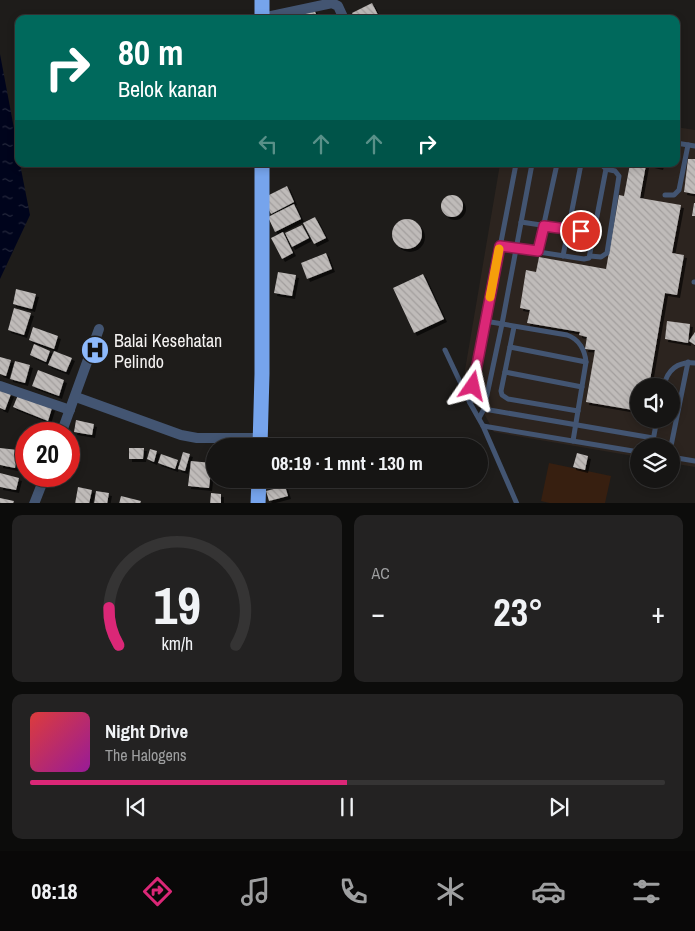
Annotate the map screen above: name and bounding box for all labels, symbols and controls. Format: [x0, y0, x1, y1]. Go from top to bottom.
text: 80 m [118, 29, 183, 76]
icon: right [35, 35, 100, 100]
text: Belok kanan [118, 74, 217, 104]
icon: left [254, 130, 282, 158]
icon: ahead [307, 130, 335, 158]
icon: ahead [360, 130, 388, 158]
icon: right [413, 130, 441, 158]
pin [560, 210, 602, 252]
icon: arrive [567, 217, 595, 245]
place label: Balai Kesehatan Pelindo [114, 328, 222, 374]
hospital icon: Balai Kesehatan Pelindo [80, 335, 110, 365]
position arrow [446, 359, 498, 411]
map controls [630, 378, 680, 488]
button: sound [630, 378, 680, 428]
speed limit sign: 20 [15, 422, 80, 487]
button: layers [630, 438, 680, 488]
text: 08:19 · 1 mnt · 130 m [271, 450, 423, 476]
text: AC [372, 562, 390, 584]
text: 19 [153, 570, 200, 640]
text: 23° [493, 587, 543, 638]
text: − [372, 594, 385, 632]
text: + [652, 594, 665, 632]
text: km/h [161, 632, 193, 656]
text: Night Drive [105, 718, 188, 744]
text: The Halogens [105, 744, 187, 766]
icon: previous [122, 793, 150, 821]
icon: pause [333, 793, 361, 821]
icon: next [545, 793, 573, 821]
icon: directions [140, 874, 175, 909]
icon: music [238, 874, 273, 909]
icon: phone [336, 874, 371, 909]
icon: climate [433, 874, 468, 909]
icon: car [531, 874, 566, 909]
icon: filters [629, 874, 664, 909]
text: 08:18 [31, 876, 77, 906]

